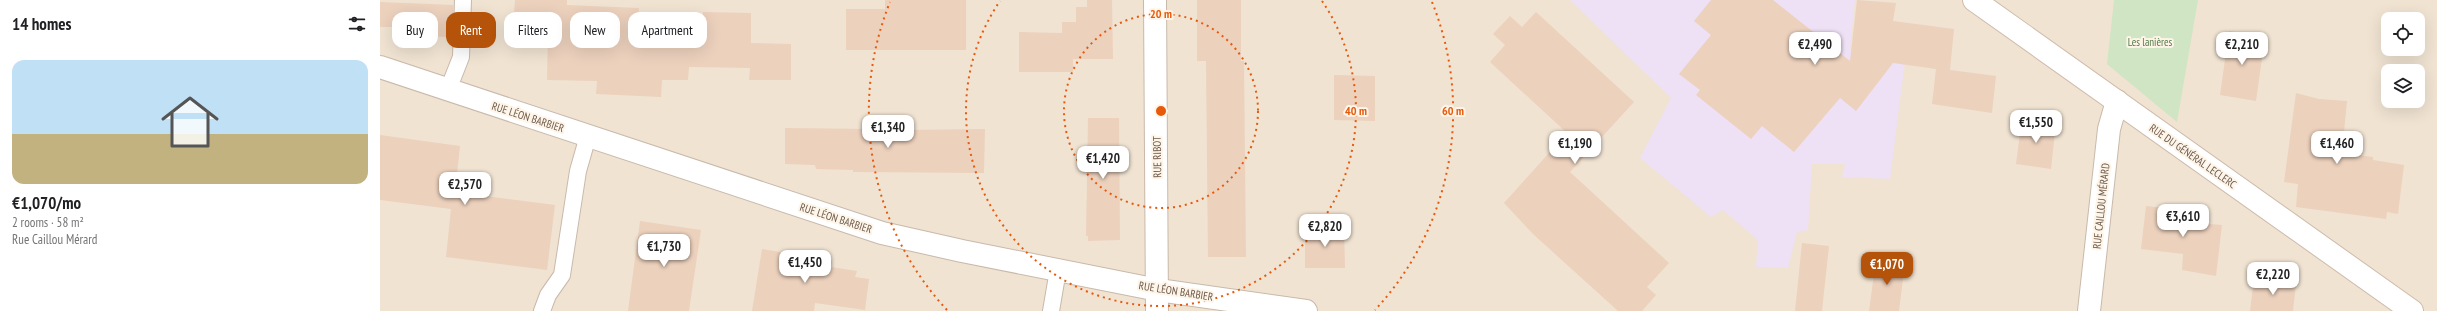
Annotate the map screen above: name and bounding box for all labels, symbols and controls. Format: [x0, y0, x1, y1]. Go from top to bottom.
text: 20 m [1150, 6, 1172, 21]
chip: Buy [392, 12, 438, 48]
chip: Rent [446, 12, 496, 48]
chip: Filters [504, 12, 562, 48]
chip: New [570, 12, 620, 48]
chip: Apartment [628, 12, 707, 48]
map controls [2381, 12, 2425, 108]
button: locate [2381, 12, 2425, 56]
text: 14 homes [12, 13, 71, 35]
icon: filters [346, 13, 368, 35]
pin: €2,490 [1782, 32, 1848, 66]
pin: €2,210 [2209, 32, 2275, 66]
park label: Les lanières [2128, 35, 2173, 49]
text: €2,490 [1798, 36, 1832, 53]
text: €2,210 [2225, 36, 2259, 53]
button: layers [2381, 64, 2425, 108]
icon: home [154, 86, 226, 158]
street label: RUE LÉON BARBIER [490, 99, 566, 135]
text: 40 m [1345, 103, 1367, 118]
text: 60 m [1442, 103, 1464, 118]
centre of rings [1154, 104, 1168, 118]
pin: €1,550 [2003, 110, 2069, 144]
text: €1,550 [2019, 114, 2053, 131]
pin: €1,340 [855, 115, 921, 149]
text: €1,340 [871, 119, 905, 136]
street label: RUE DU GÉNÉRAL LECLERC [2147, 121, 2239, 191]
pin: €1,190 [1542, 131, 1608, 165]
pin: €1,460 [2304, 131, 2370, 165]
text: €1,190 [1558, 135, 1592, 152]
text: €1,460 [2320, 135, 2354, 152]
street label: RUE RIBOT [1150, 136, 1164, 178]
pin: €1,420 [1070, 146, 1136, 180]
text: €1,420 [1086, 150, 1120, 167]
street label: RUE CAILLOU MÉRARD [2090, 162, 2112, 250]
pin: €2,570 [432, 172, 498, 206]
text: €2,570 [448, 176, 482, 193]
text: €1,070/mo [12, 192, 81, 214]
street label: RUE LÉON BARBIER [798, 200, 874, 236]
pin: €3,610 [2150, 204, 2216, 238]
text: €3,610 [2166, 208, 2200, 225]
text: 2 rooms · 58 m² [12, 214, 84, 231]
pin: €2,820 [1292, 214, 1358, 248]
text: €2,820 [1308, 218, 1342, 235]
text: Rue Caillou Mérard [12, 231, 98, 248]
pin: €1,730 [631, 234, 697, 268]
text: €1,730 [647, 238, 681, 255]
pin: €1,450 [772, 250, 838, 284]
pin: €1,070 [1854, 252, 1920, 286]
text: €1,450 [788, 254, 822, 271]
text: €1,070 [1870, 256, 1904, 273]
pin: €2,220 [2240, 262, 2306, 296]
text: €2,220 [2256, 266, 2290, 283]
street label: RUE LÉON BARBIER [1138, 278, 1214, 304]

